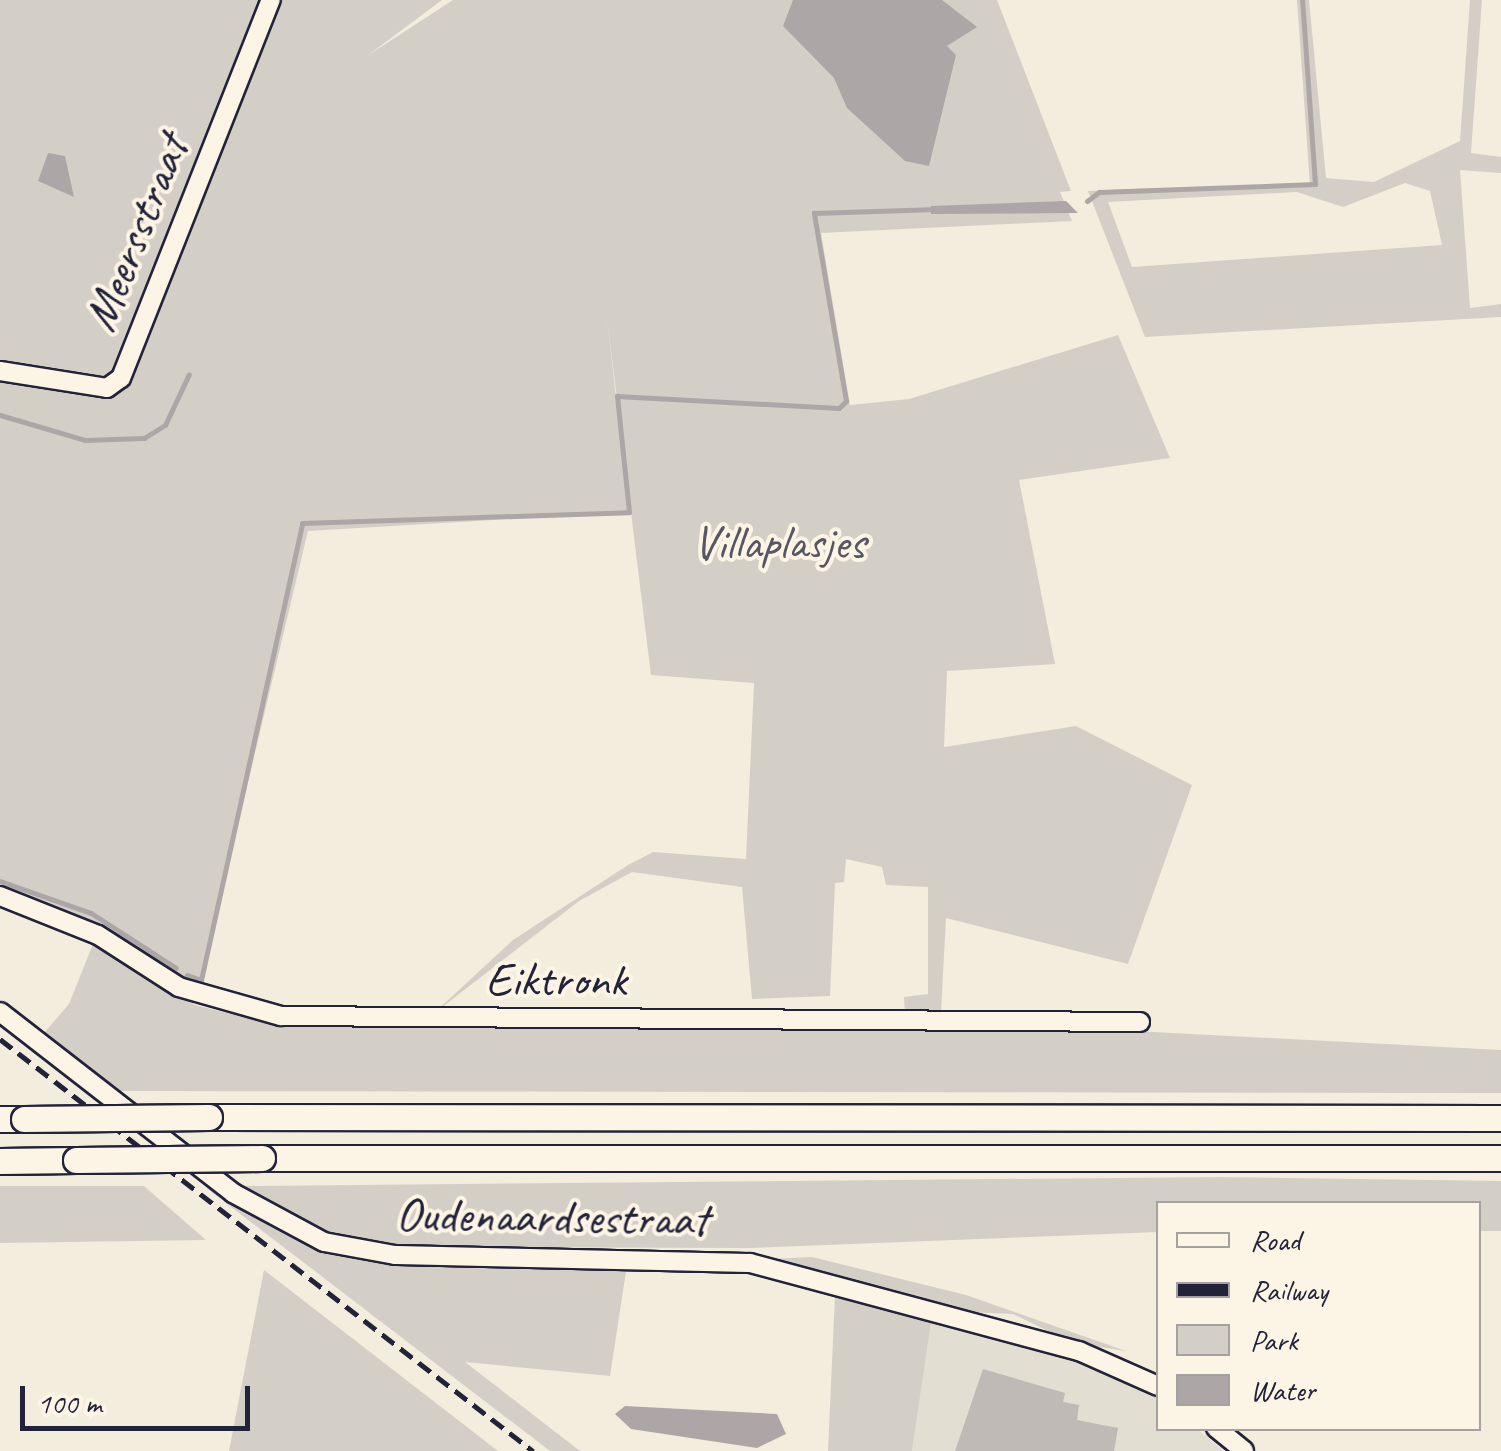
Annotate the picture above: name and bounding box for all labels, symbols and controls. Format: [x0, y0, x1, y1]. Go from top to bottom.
street label: Meersstraat [71, 127, 201, 339]
park label: Villaplasjes [693, 514, 865, 572]
street label: Eiktronk [485, 951, 627, 1009]
street label: Oudenaardsestraat [395, 1185, 709, 1249]
legend [1156, 1201, 1481, 1431]
text: Road [1250, 1221, 1300, 1259]
text: Railway [1250, 1271, 1328, 1309]
text: Park [1250, 1321, 1298, 1359]
scale bar [25, 1366, 255, 1428]
text: Water [1250, 1371, 1315, 1409]
text: 100 m [37, 1384, 102, 1422]

